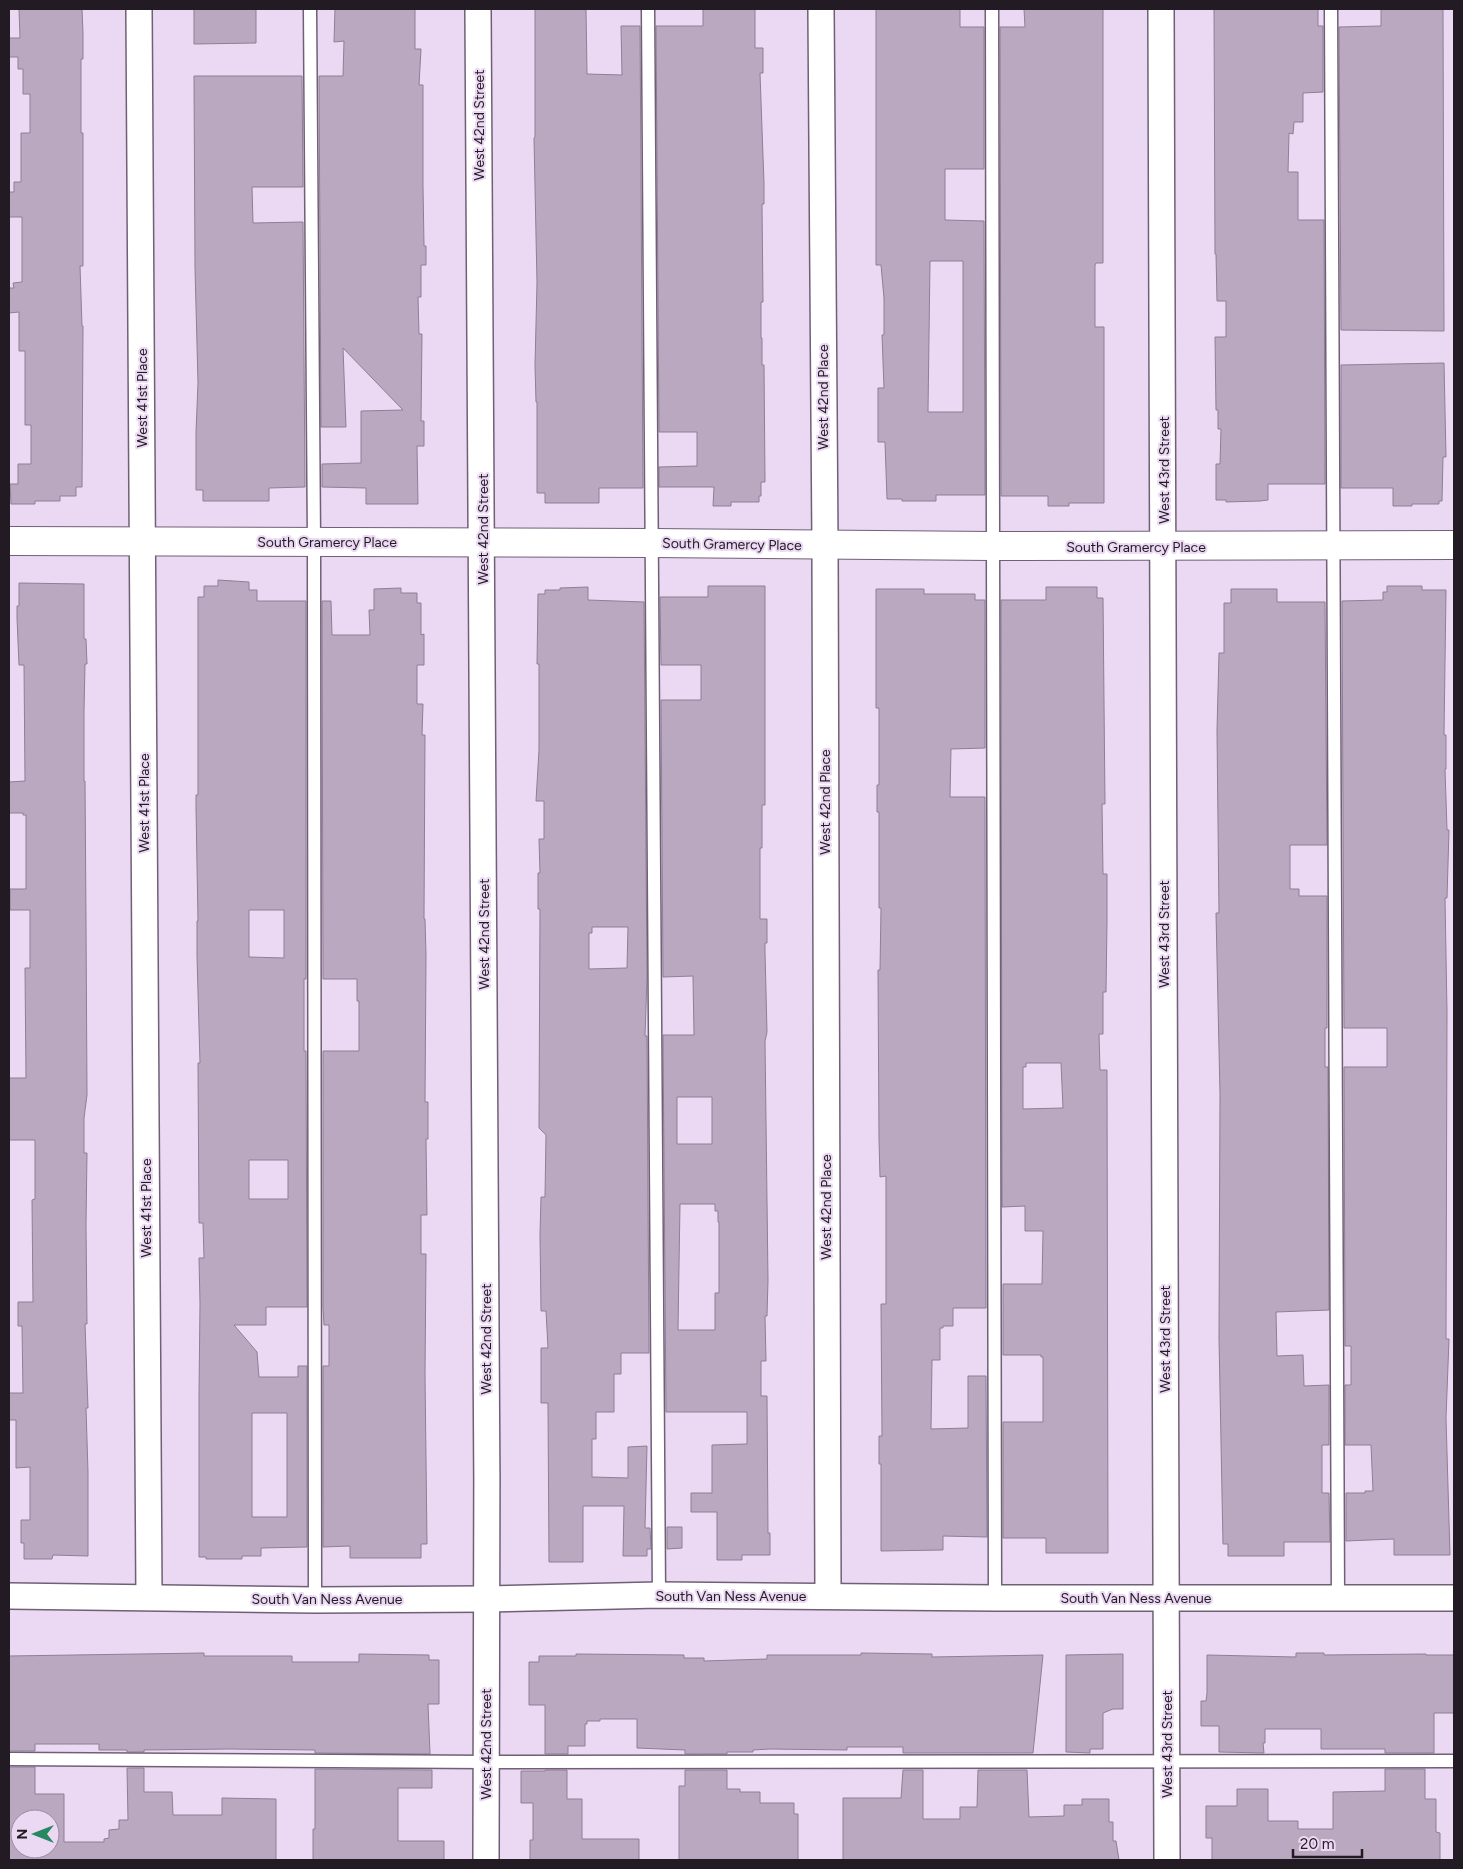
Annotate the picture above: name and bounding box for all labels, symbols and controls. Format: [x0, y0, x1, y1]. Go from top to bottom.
street label: West 42nd Street [471, 70, 488, 180]
street label: West 42nd Place [815, 344, 832, 450]
street label: West 41st Place [134, 348, 151, 448]
street label: West 43rd Street [1156, 416, 1173, 524]
street label: West 42nd Street [475, 474, 492, 584]
street label: South Gramercy Place [257, 534, 397, 551]
street label: South Gramercy Place [662, 535, 802, 554]
street label: South Gramercy Place [1066, 539, 1206, 556]
street label: West 42nd Place [817, 749, 834, 855]
street label: West 41st Place [136, 753, 153, 853]
street label: West 42nd Street [476, 879, 493, 989]
street label: West 43rd Street [1156, 880, 1173, 988]
street label: West 42nd Place [818, 1154, 835, 1260]
street label: West 41st Place [138, 1158, 155, 1258]
street label: West 42nd Street [478, 1284, 495, 1394]
street label: West 43rd Street [1157, 1285, 1174, 1393]
street label: South Van Ness Avenue [656, 1588, 807, 1605]
street label: South Van Ness Avenue [1061, 1590, 1212, 1607]
street label: South Van Ness Avenue [252, 1591, 403, 1608]
street label: West 42nd Street [478, 1689, 495, 1799]
street label: West 43rd Street [1159, 1690, 1176, 1798]
north arrow [10, 1809, 60, 1859]
scale bar [1293, 1826, 1362, 1858]
text: N [14, 1829, 31, 1839]
text: 20 m [1300, 1835, 1334, 1853]

